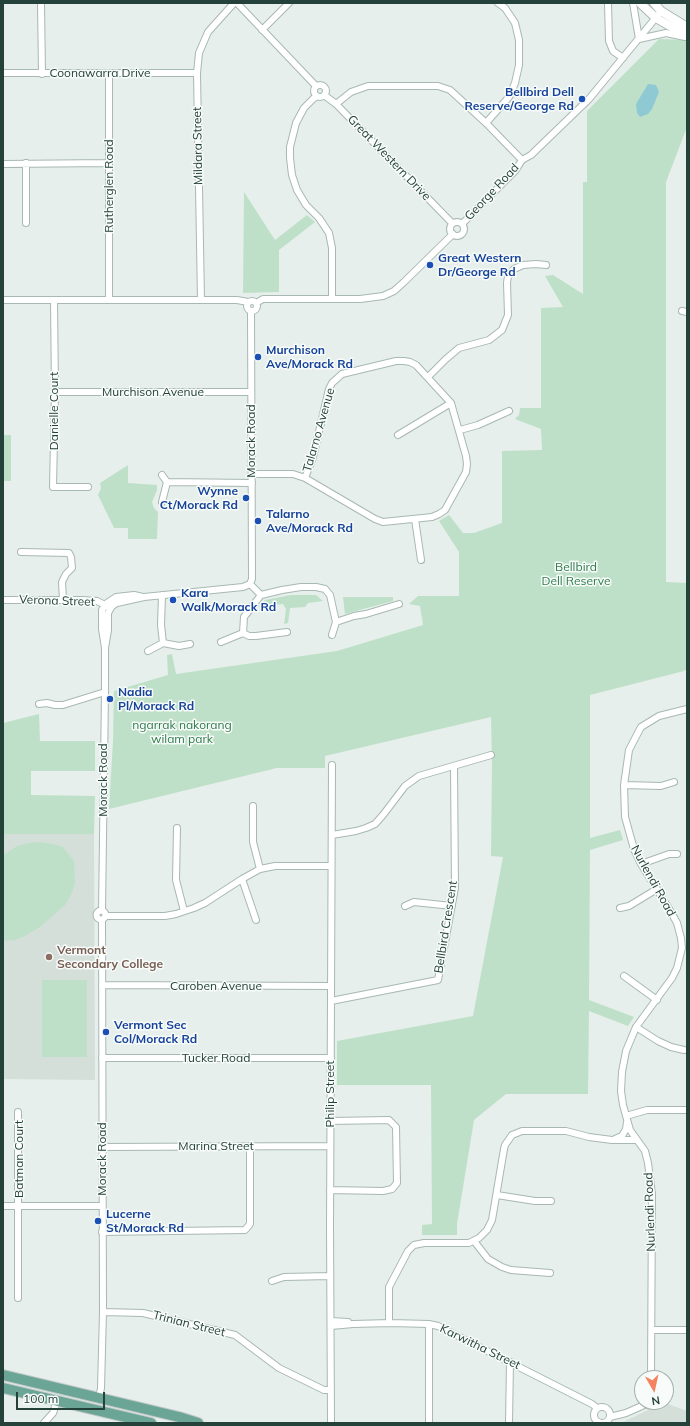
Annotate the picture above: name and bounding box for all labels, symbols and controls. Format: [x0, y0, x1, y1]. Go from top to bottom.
street label: Coonawarra Drive [49, 66, 151, 80]
place label: Bellbird Dell Reserve/George Rd [465, 85, 574, 113]
marker: Bellbird Dell Reserve/George Rd [577, 94, 587, 104]
street label: Mildara Street [190, 107, 206, 185]
street label: Great Western Drive [344, 112, 434, 204]
street label: Rutherglen Road [102, 139, 116, 233]
street label: George Road [462, 160, 522, 224]
place label: Great Western Dr/George Rd [438, 251, 522, 279]
marker: Great Western Dr/George Rd [425, 260, 435, 270]
place label: Murchison Ave/Morack Rd [266, 343, 353, 371]
marker: Murchison Ave/Morack Rd [253, 352, 263, 362]
street label: Danielle Court [47, 372, 61, 450]
street label: Murchison Avenue [102, 385, 204, 399]
street label: Talarno Avenue [300, 386, 338, 474]
street label: Morack Road [244, 404, 258, 478]
place label: Wynne Ct/Morack Rd [160, 484, 238, 512]
marker: Wynne Ct/Morack Rd [241, 493, 251, 503]
place label: Talarno Ave/Morack Rd [266, 507, 353, 535]
marker: Talarno Ave/Morack Rd [253, 516, 263, 526]
park label: Bellbird Dell Reserve [541, 560, 611, 588]
place label: Kara Walk/Morack Rd [181, 586, 276, 614]
street label: Verona Street [19, 592, 95, 610]
marker: Kara Walk/Morack Rd [168, 595, 178, 605]
place label: Nadia Pl/Morack Rd [118, 685, 194, 713]
marker: Nadia Pl/Morack Rd [105, 694, 115, 704]
park label: ngarrak nakorang wilam park [132, 718, 232, 746]
street label: Morack Road [96, 743, 110, 817]
street label: Nurlendi Road [627, 843, 679, 919]
street label: Bellbird Crescent [432, 880, 460, 974]
place label: Vermont Secondary College [57, 943, 163, 971]
marker: Vermont Secondary College [44, 952, 54, 962]
street label: Caroben Avenue [170, 979, 262, 993]
place label: Vermont Sec Col/Morack Rd [114, 1018, 197, 1046]
marker: Vermont Sec Col/Morack Rd [101, 1027, 111, 1037]
street label: Tucker Road [182, 1051, 250, 1065]
street label: Philip Street [323, 1061, 337, 1127]
street label: Batman Court [12, 1120, 26, 1198]
street label: Morack Road [95, 1122, 109, 1196]
street label: Marina Street [178, 1139, 254, 1153]
street label: Nurlendi Road [641, 1172, 659, 1252]
place label: Lucerne St/Morack Rd [106, 1207, 184, 1235]
marker: Lucerne St/Morack Rd [93, 1216, 103, 1226]
street label: Trinian Street [151, 1308, 227, 1340]
street label: Karwitha Street [437, 1321, 523, 1373]
north arrow [634, 1370, 674, 1410]
scale bar [18, 1384, 107, 1410]
text: 100 m [23, 1391, 58, 1406]
text: N [651, 1393, 661, 1408]

